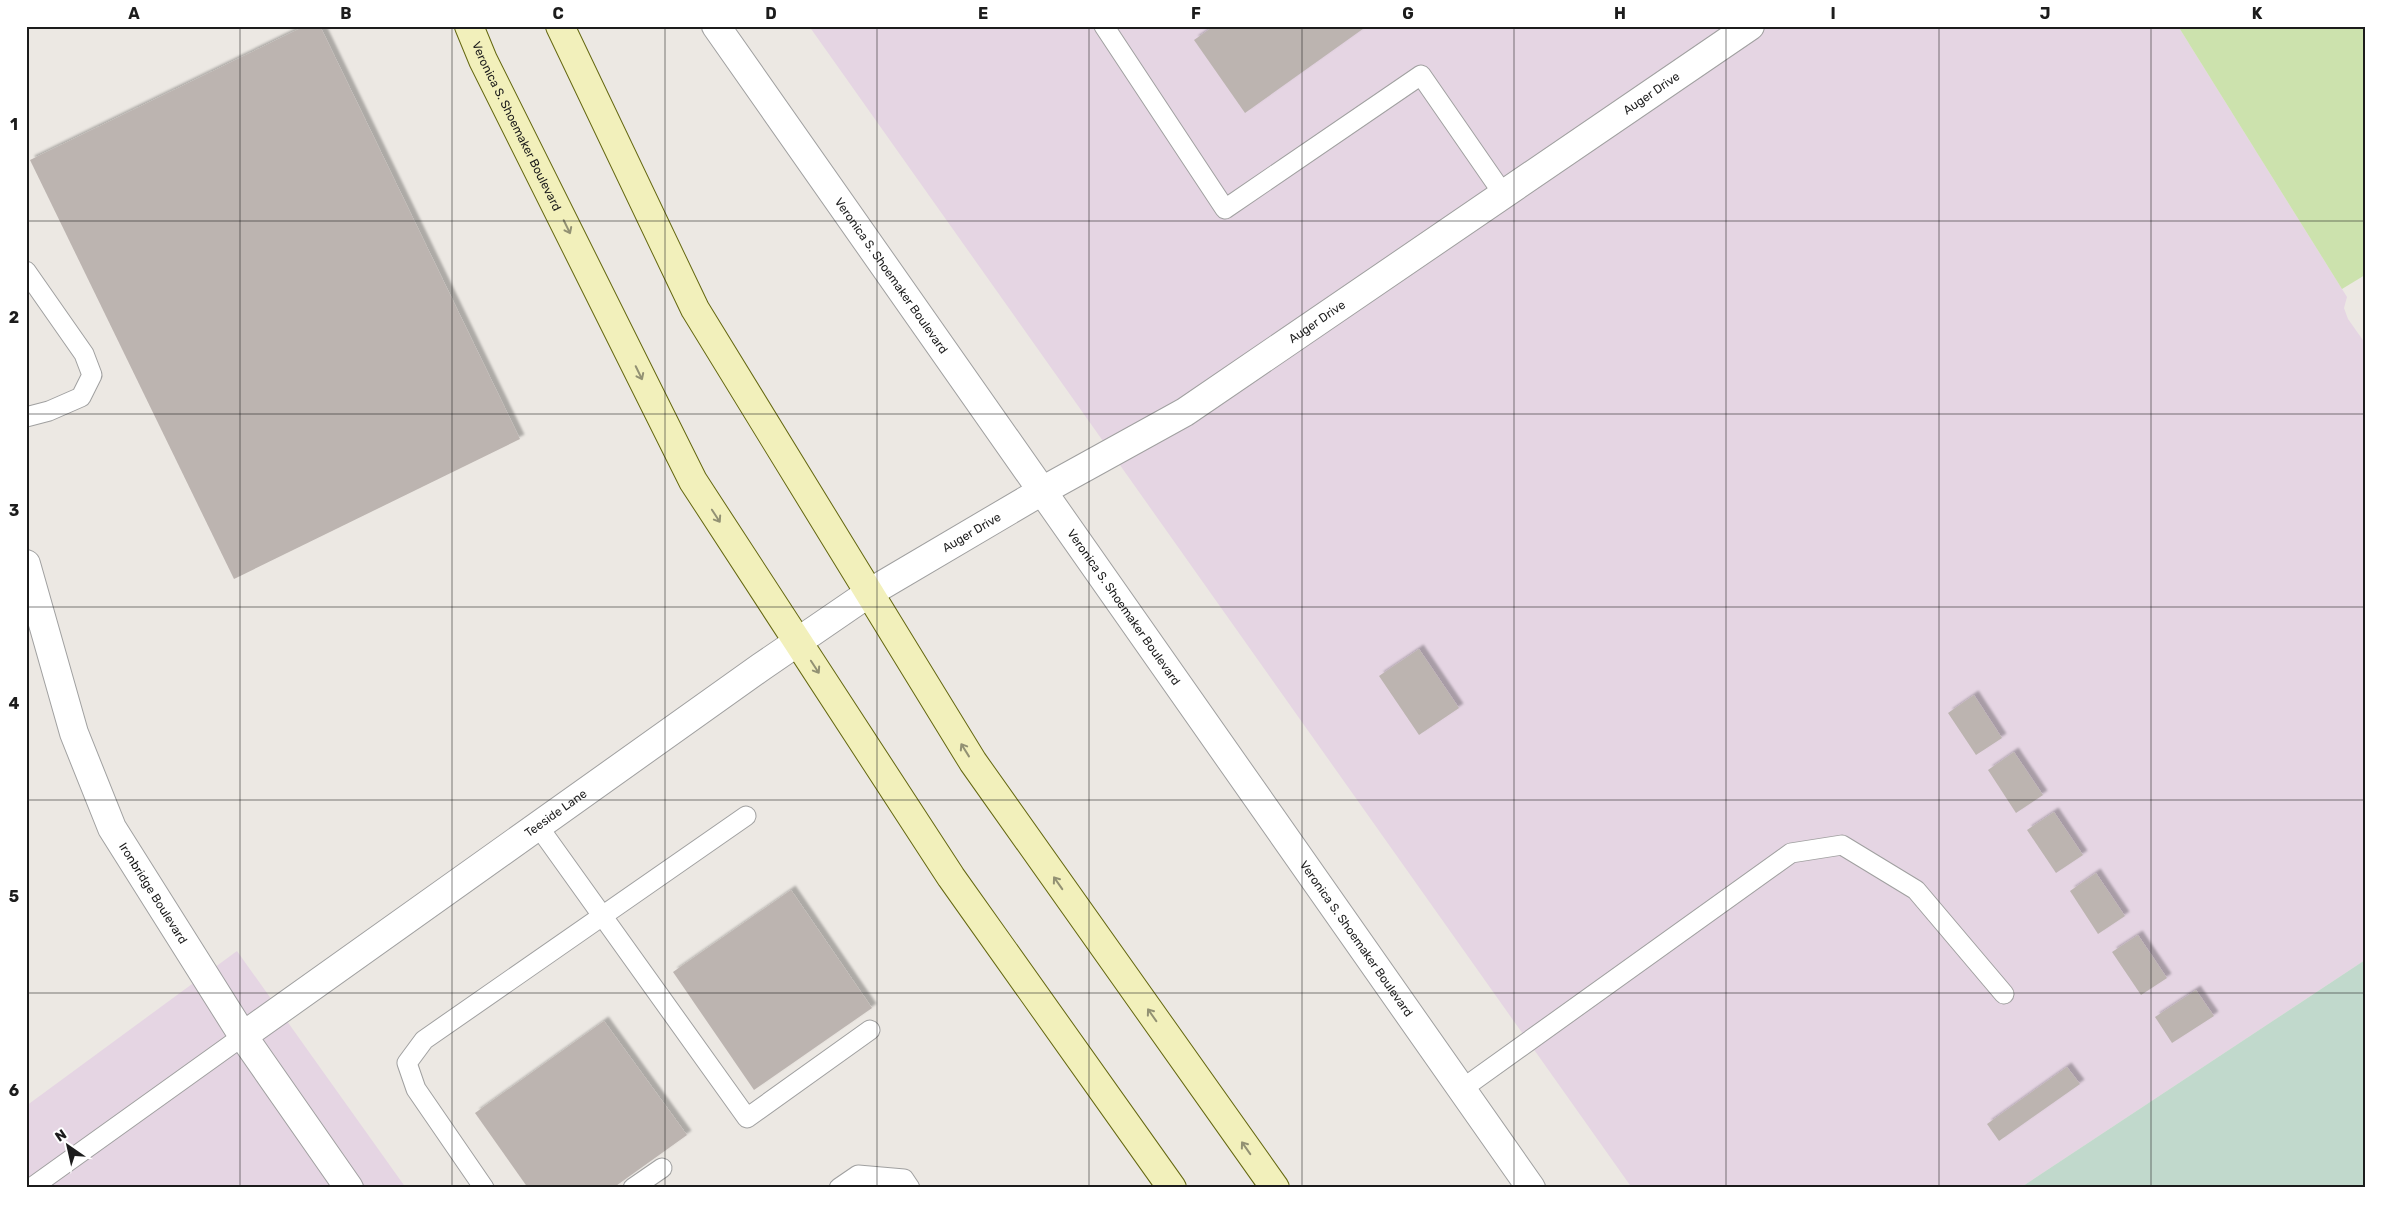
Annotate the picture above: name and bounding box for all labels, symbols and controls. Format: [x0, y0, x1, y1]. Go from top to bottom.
text: A [128, 4, 140, 23]
text: B [340, 4, 352, 23]
text: C [552, 4, 564, 23]
text: D [765, 4, 777, 23]
text: E [978, 4, 988, 23]
text: F [1191, 4, 1201, 23]
text: G [1402, 4, 1414, 23]
text: H [1614, 4, 1626, 23]
text: I [1830, 4, 1836, 23]
text: J [2040, 4, 2050, 23]
text: K [2252, 4, 2263, 23]
street label: Veronica S. Shoemaker Boulevard [469, 40, 564, 213]
street label: Auger Drive [1621, 69, 1683, 118]
text: 1 [10, 115, 18, 134]
street label: Veronica S. Shoemaker Boulevard [832, 195, 951, 356]
one-way arrow [562, 220, 572, 235]
street label: Auger Drive [1286, 297, 1348, 346]
text: 2 [9, 308, 19, 327]
one-way arrow [635, 365, 644, 380]
text: 3 [9, 501, 19, 520]
one-way arrow [711, 509, 721, 523]
street label: Auger Drive [940, 510, 1003, 555]
street label: Veronica S. Shoemaker Boulevard [1064, 527, 1183, 688]
one-way arrow [810, 659, 820, 673]
text: 4 [9, 694, 20, 713]
one-way arrow [960, 743, 970, 757]
street label: Teeside Lane [522, 786, 590, 840]
street label: Ironbridge Boulevard [116, 840, 190, 946]
street label: Veronica S. Shoemaker Boulevard [1297, 858, 1416, 1019]
one-way arrow [1053, 876, 1063, 890]
text: 5 [9, 887, 19, 906]
one-way arrow [1147, 1009, 1158, 1023]
text: 6 [9, 1081, 19, 1100]
north arrow [42, 1122, 92, 1172]
text: N [52, 1126, 70, 1146]
one-way arrow [1241, 1142, 1252, 1155]

